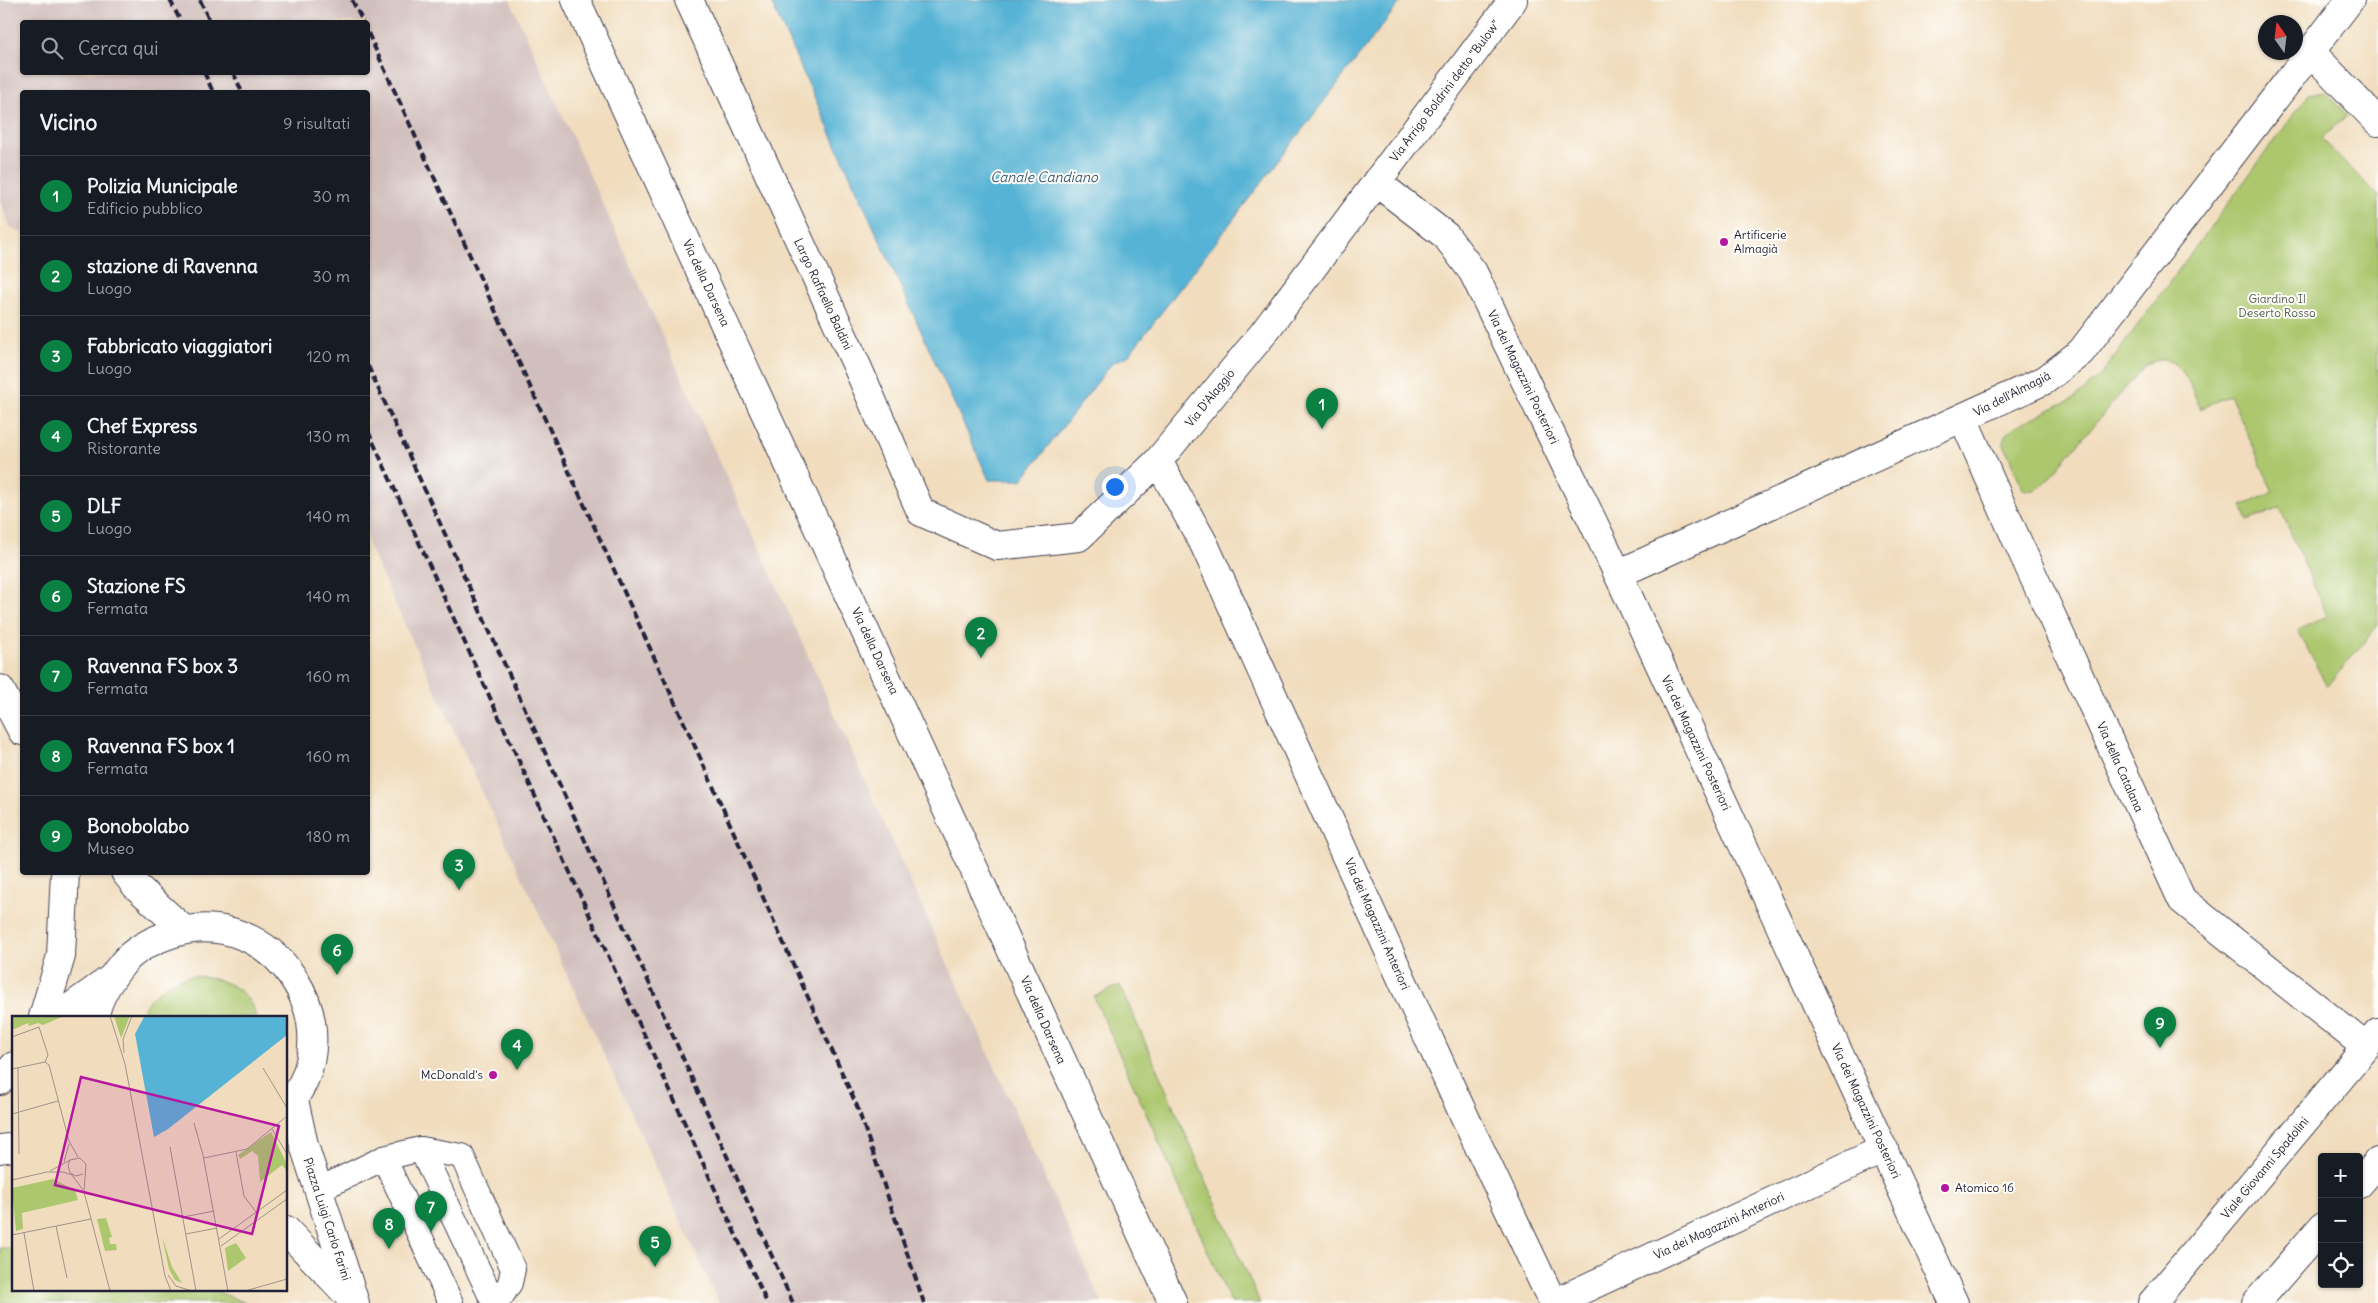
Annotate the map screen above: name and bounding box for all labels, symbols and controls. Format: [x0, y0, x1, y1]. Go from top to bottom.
north arrow [2258, 15, 2303, 60]
street label: Via Arrigo Boldrini detto "Bulow" [1386, 17, 1503, 165]
search box [20, 20, 370, 75]
icon: search [38, 34, 66, 62]
text: Cerca qui [78, 36, 159, 60]
text: Vicino [40, 109, 97, 136]
text: 9 risultati [283, 113, 350, 133]
water label: Canale Candiano [990, 168, 1099, 186]
text: Polizia Municipale [87, 174, 238, 198]
text: 1 [53, 186, 59, 206]
text: 30 m [313, 186, 350, 206]
text: Edificio pubblico [87, 198, 203, 218]
place label: Artificerie Almagià [1734, 227, 1786, 256]
street label: Largo Raffaello Baldini [791, 236, 856, 352]
marker: Artificerie Almagià [1718, 236, 1730, 248]
street label: Via della Darsena [680, 237, 733, 329]
text: stazione di Ravenna [87, 254, 258, 278]
text: 2 [52, 266, 60, 286]
text: 30 m [313, 266, 350, 286]
text: Luogo [87, 278, 132, 298]
park label: Giardino Il Deserto Rosso [2238, 291, 2316, 320]
street label: Via dei Magazzini Posteriori [1484, 307, 1562, 446]
text: Fabbricato viaggiatori [87, 334, 272, 358]
text: 3 [51, 346, 61, 366]
text: 120 m [307, 346, 350, 366]
text: Luogo [87, 358, 132, 378]
street label: Via D'Alaggio [1182, 365, 1238, 430]
street label: Via dell'Almagià [1971, 368, 2053, 419]
pin: 1 [1306, 388, 1338, 429]
text: Chef Express [87, 414, 197, 438]
text: 4 [51, 426, 61, 446]
text: 130 m [306, 426, 350, 446]
text: Ristorante [87, 438, 161, 458]
your location [1102, 474, 1128, 500]
text: DLF [87, 494, 122, 518]
text: 5 [51, 506, 61, 526]
text: 140 m [306, 506, 350, 526]
text: Luogo [87, 518, 132, 538]
text: Stazione FS [87, 574, 186, 598]
text: 6 [51, 586, 61, 606]
text: 140 m [306, 586, 350, 606]
text: Fermata [87, 598, 148, 618]
street label: Via della Darsena [849, 605, 902, 697]
pin: 2 [965, 617, 997, 658]
text: Ravenna FS box 3 [87, 654, 238, 678]
text: 7 [52, 666, 60, 686]
text: 160 m [306, 666, 350, 686]
street label: Via dei Magazzini Posteriori [1659, 673, 1734, 813]
text: Fermata [87, 678, 148, 698]
street label: Via della Catalana [2094, 719, 2147, 814]
text: Ravenna FS box 1 [87, 734, 235, 758]
text: 8 [51, 746, 61, 766]
text: 160 m [306, 746, 350, 766]
text: Fermata [87, 758, 148, 778]
text: Bonobolabo [87, 814, 189, 838]
text: 9 [51, 826, 61, 846]
text: 180 m [306, 826, 350, 846]
text: Museo [87, 838, 134, 858]
pin: 3 [443, 849, 475, 890]
street label: Via dei Magazzini Anteriori [1342, 856, 1413, 992]
pin: 6 [321, 934, 353, 975]
street label: Via della Darsena [1017, 974, 1070, 1066]
pin: 9 [2144, 1007, 2176, 1048]
inset map [12, 1016, 288, 1290]
pin: 4 [501, 1029, 533, 1070]
street label: Via dei Magazzini Posteriori [1829, 1041, 1904, 1181]
place label: McDonald's [421, 1067, 483, 1082]
marker: McDonald's [487, 1069, 499, 1081]
street label: Viale Giovanni Spadolini [2218, 1114, 2312, 1222]
map controls [2318, 1153, 2363, 1288]
button: + [2318, 1153, 2363, 1198]
street label: Piazza Luigi Carlo Farini [301, 1156, 354, 1282]
place label: Atomico 16 [1955, 1180, 2014, 1195]
marker: Atomico 16 [1939, 1182, 1951, 1194]
street label: Via dei Magazzini Anteriori [1651, 1189, 1786, 1262]
pin: 7 [415, 1191, 447, 1232]
button: − [2318, 1198, 2363, 1243]
pin: 8 [373, 1208, 405, 1249]
pin: 5 [639, 1226, 671, 1267]
button: locate [2318, 1243, 2363, 1288]

